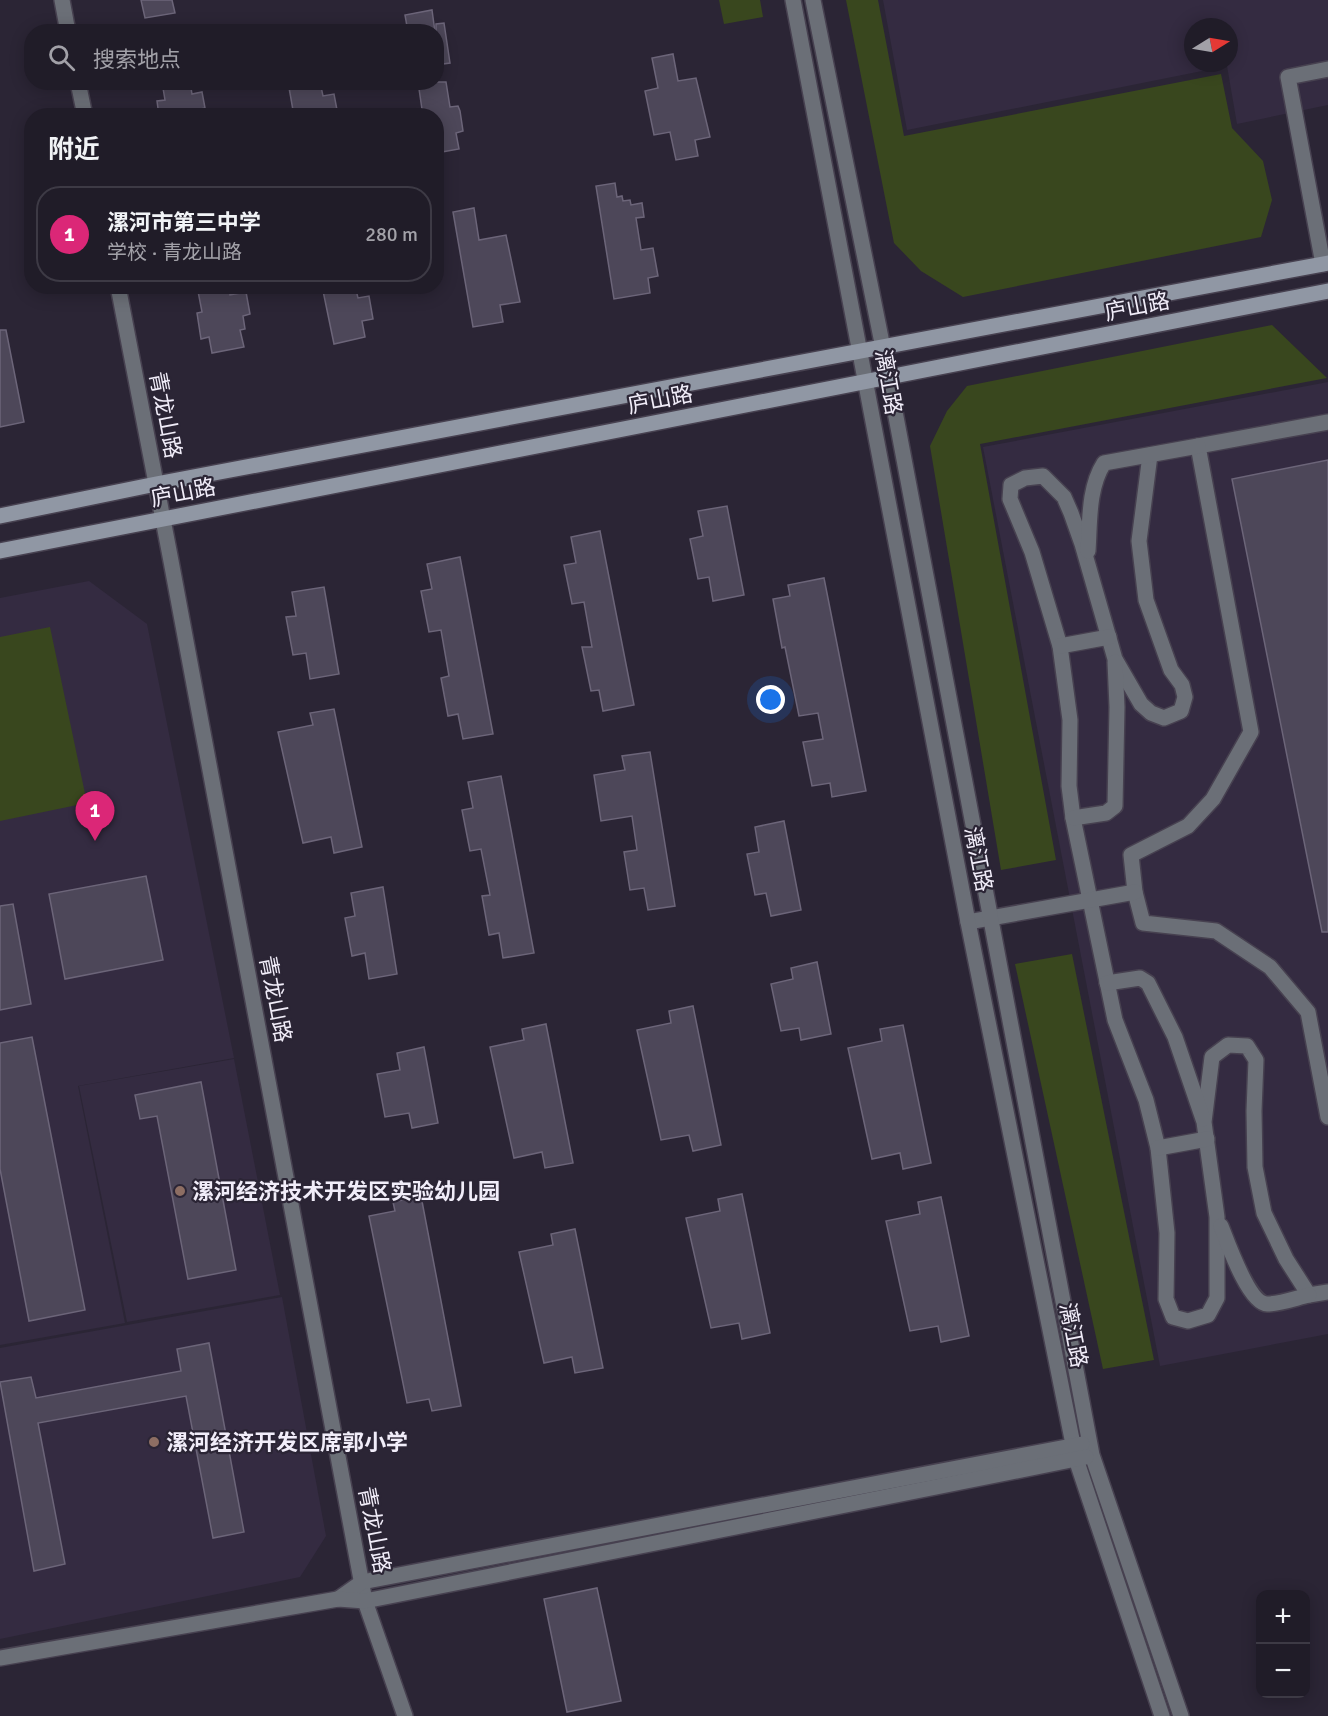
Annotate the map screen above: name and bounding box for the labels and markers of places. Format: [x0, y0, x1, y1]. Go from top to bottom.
pin: 1 [76, 792, 115, 841]
place label: 漯河经济技术开发区实验幼儿园 [192, 1178, 500, 1205]
marker: 漯河经济技术开发区实验幼儿园 [173, 1184, 187, 1198]
place label: 漯河经济开发区席郭小学 [166, 1429, 408, 1456]
marker: 漯河经济开发区席郭小学 [147, 1435, 161, 1449]

